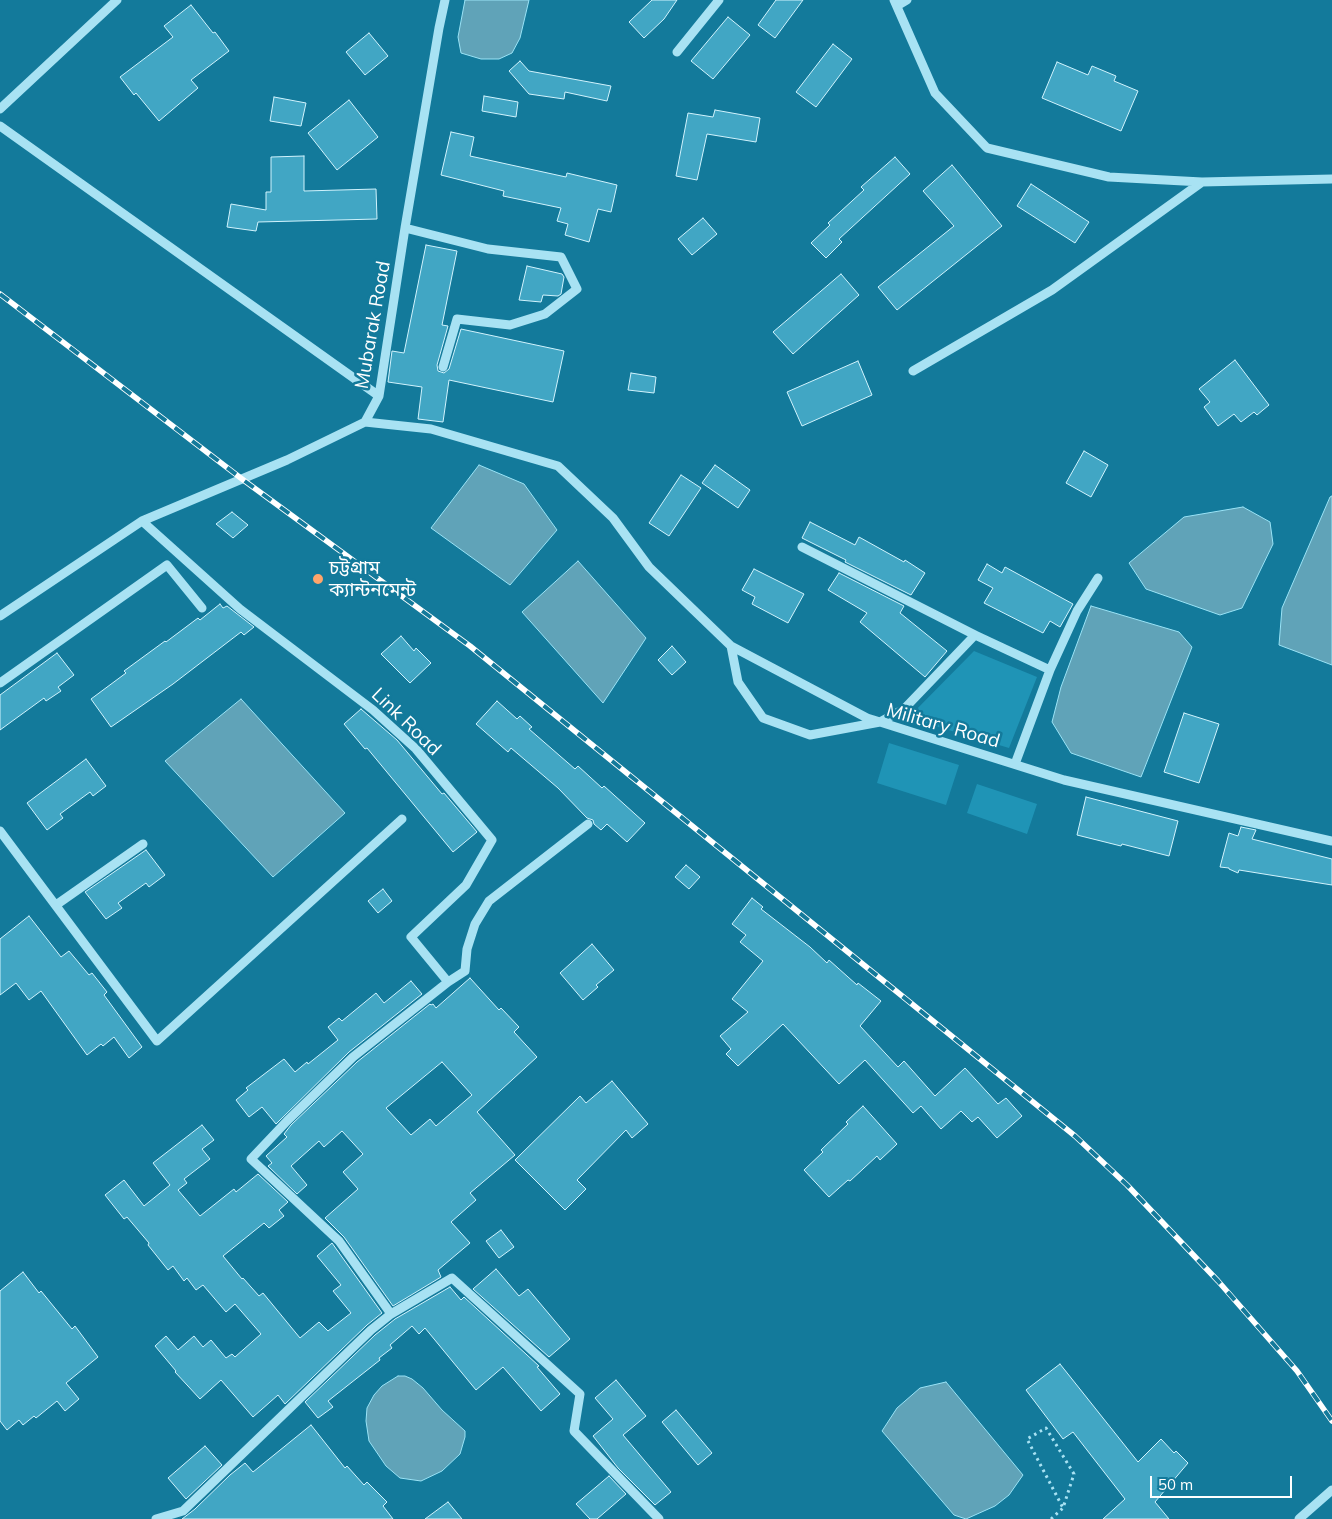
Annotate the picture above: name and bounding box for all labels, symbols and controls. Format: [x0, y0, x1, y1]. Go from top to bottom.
street label: Mubarak Road [351, 259, 395, 391]
place label: চট্টগ্রাম ক্যান্টনমেন্ট [329, 557, 416, 601]
marker: চট্টগ্রাম ক্যান্টনমেন্ট [311, 572, 325, 586]
street label: Link Road [367, 683, 445, 761]
street label: Military Road [884, 699, 1002, 753]
scale bar [1152, 1466, 1294, 1498]
text: 50 m [1158, 1475, 1193, 1494]

